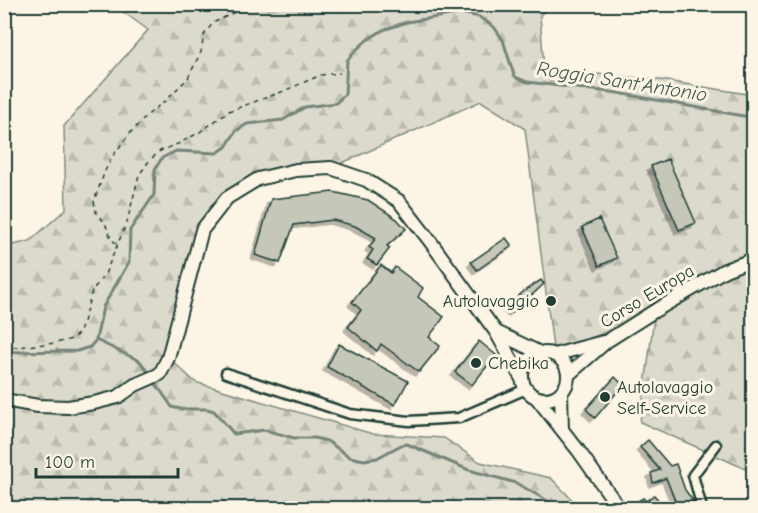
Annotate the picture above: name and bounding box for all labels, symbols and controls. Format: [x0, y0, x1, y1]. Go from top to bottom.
water label: Roggia Sant'Antonio [535, 57, 709, 106]
street label: Corso Europa [596, 260, 698, 333]
place label: Autolavaggio [443, 291, 539, 312]
marker: Autolavaggio [544, 294, 558, 308]
place label: Chebika [488, 353, 549, 374]
marker: Chebika [469, 356, 483, 370]
place label: Autolavaggio Self-Service [617, 377, 713, 419]
marker: Autolavaggio Self-Service [598, 390, 612, 404]
scale bar [36, 441, 178, 479]
text: 100 m [45, 452, 95, 473]

